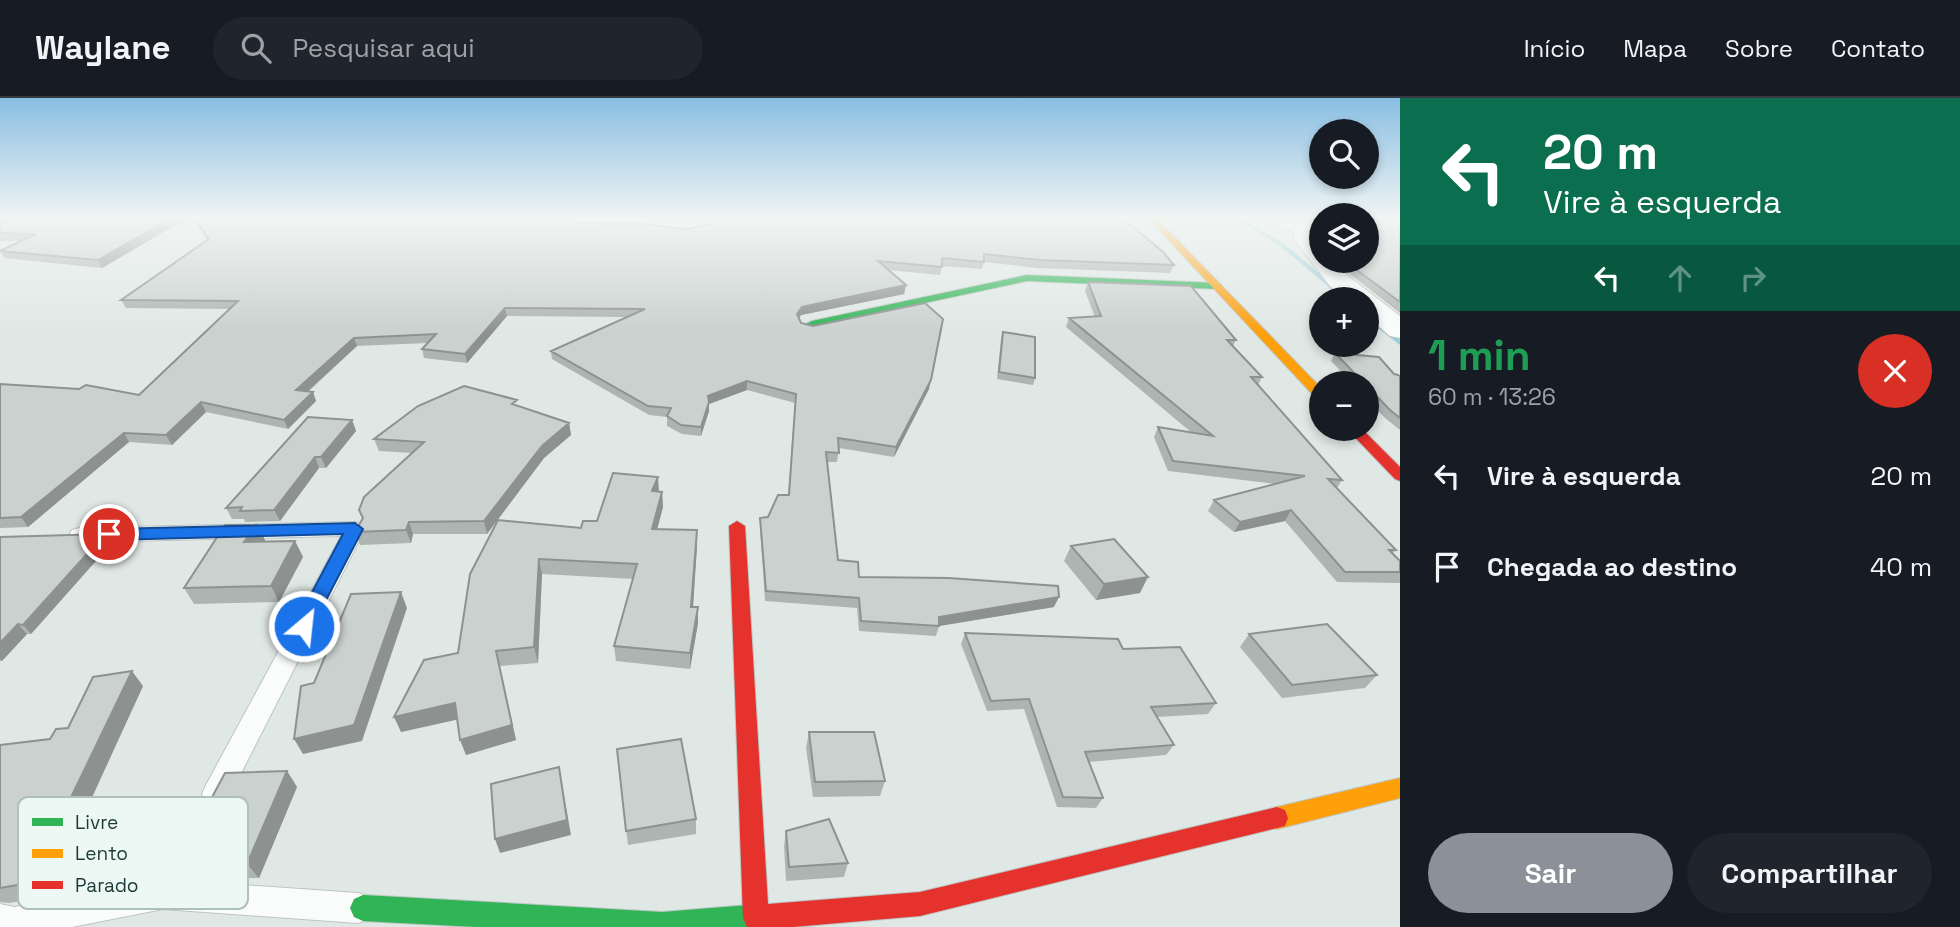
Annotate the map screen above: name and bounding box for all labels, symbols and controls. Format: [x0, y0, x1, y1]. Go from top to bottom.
search box [213, 17, 703, 80]
text: Waylane [35, 27, 171, 69]
icon: search [237, 29, 275, 67]
text: Pesquisar aqui [293, 31, 475, 65]
text: Início [1524, 33, 1585, 64]
text: Mapa [1623, 33, 1687, 64]
text: Sobre [1725, 33, 1793, 64]
text: Contato [1831, 33, 1925, 64]
map controls [1309, 119, 1379, 441]
button: search [1309, 119, 1379, 189]
text: 20 m [1543, 121, 1658, 183]
icon: left [1428, 126, 1519, 217]
text: Vire à esquerda [1543, 182, 1781, 222]
button: layers [1309, 203, 1379, 273]
icon: left [1588, 259, 1626, 297]
icon: ahead [1661, 259, 1699, 297]
icon: right [1734, 259, 1772, 297]
button: + [1309, 287, 1379, 357]
text: 1 min [1428, 329, 1531, 382]
button: close [1858, 334, 1932, 408]
button: − [1309, 371, 1379, 441]
text: 60 m · 13:26 [1428, 382, 1556, 412]
icon: left [1428, 457, 1466, 495]
text: Vire à esquerda [1487, 459, 1681, 493]
text: 20 m [1871, 459, 1932, 493]
pin [79, 504, 139, 564]
icon: arrive [90, 515, 128, 553]
icon: arrive [1428, 548, 1466, 586]
text: Chegada ao destino [1487, 550, 1737, 584]
text: 40 m [1870, 550, 1932, 584]
position arrow [267, 589, 341, 663]
legend [18, 797, 248, 909]
text: Livre [75, 810, 118, 835]
button: Sair [1428, 833, 1673, 913]
button: Compartilhar [1687, 833, 1932, 913]
text: Lento [75, 841, 128, 866]
text: Parado [75, 873, 139, 898]

